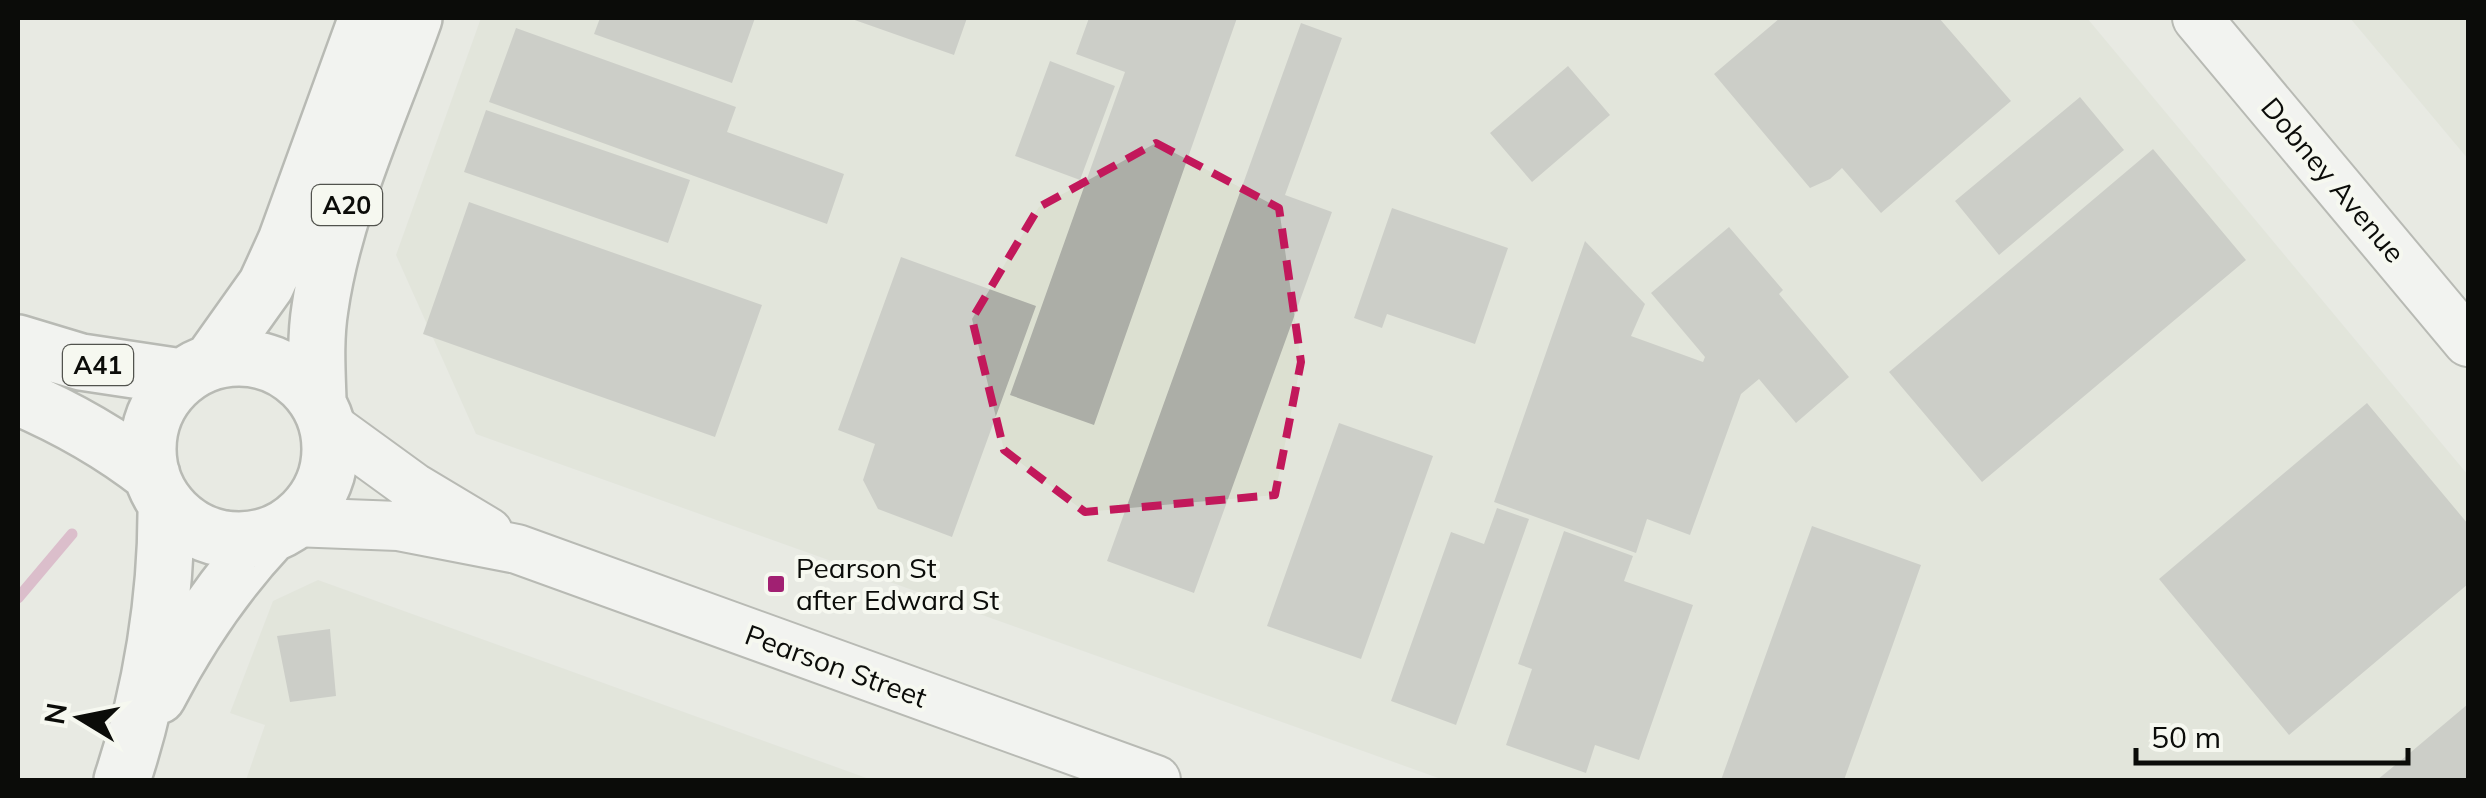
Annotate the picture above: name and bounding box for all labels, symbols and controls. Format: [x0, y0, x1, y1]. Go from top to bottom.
street label: Dobney Avenue [2254, 90, 2413, 269]
road number: A20 [312, 185, 382, 225]
road number: A41 [63, 345, 133, 385]
place label: Pearson St after Edward St [796, 550, 999, 617]
marker: Pearson St after Edward St [765, 573, 787, 595]
street label: Pearson Street [741, 616, 932, 715]
north arrow [30, 668, 130, 768]
text: N [36, 700, 74, 727]
scale bar [2136, 703, 2408, 765]
text: 50 m [2151, 718, 2221, 756]

